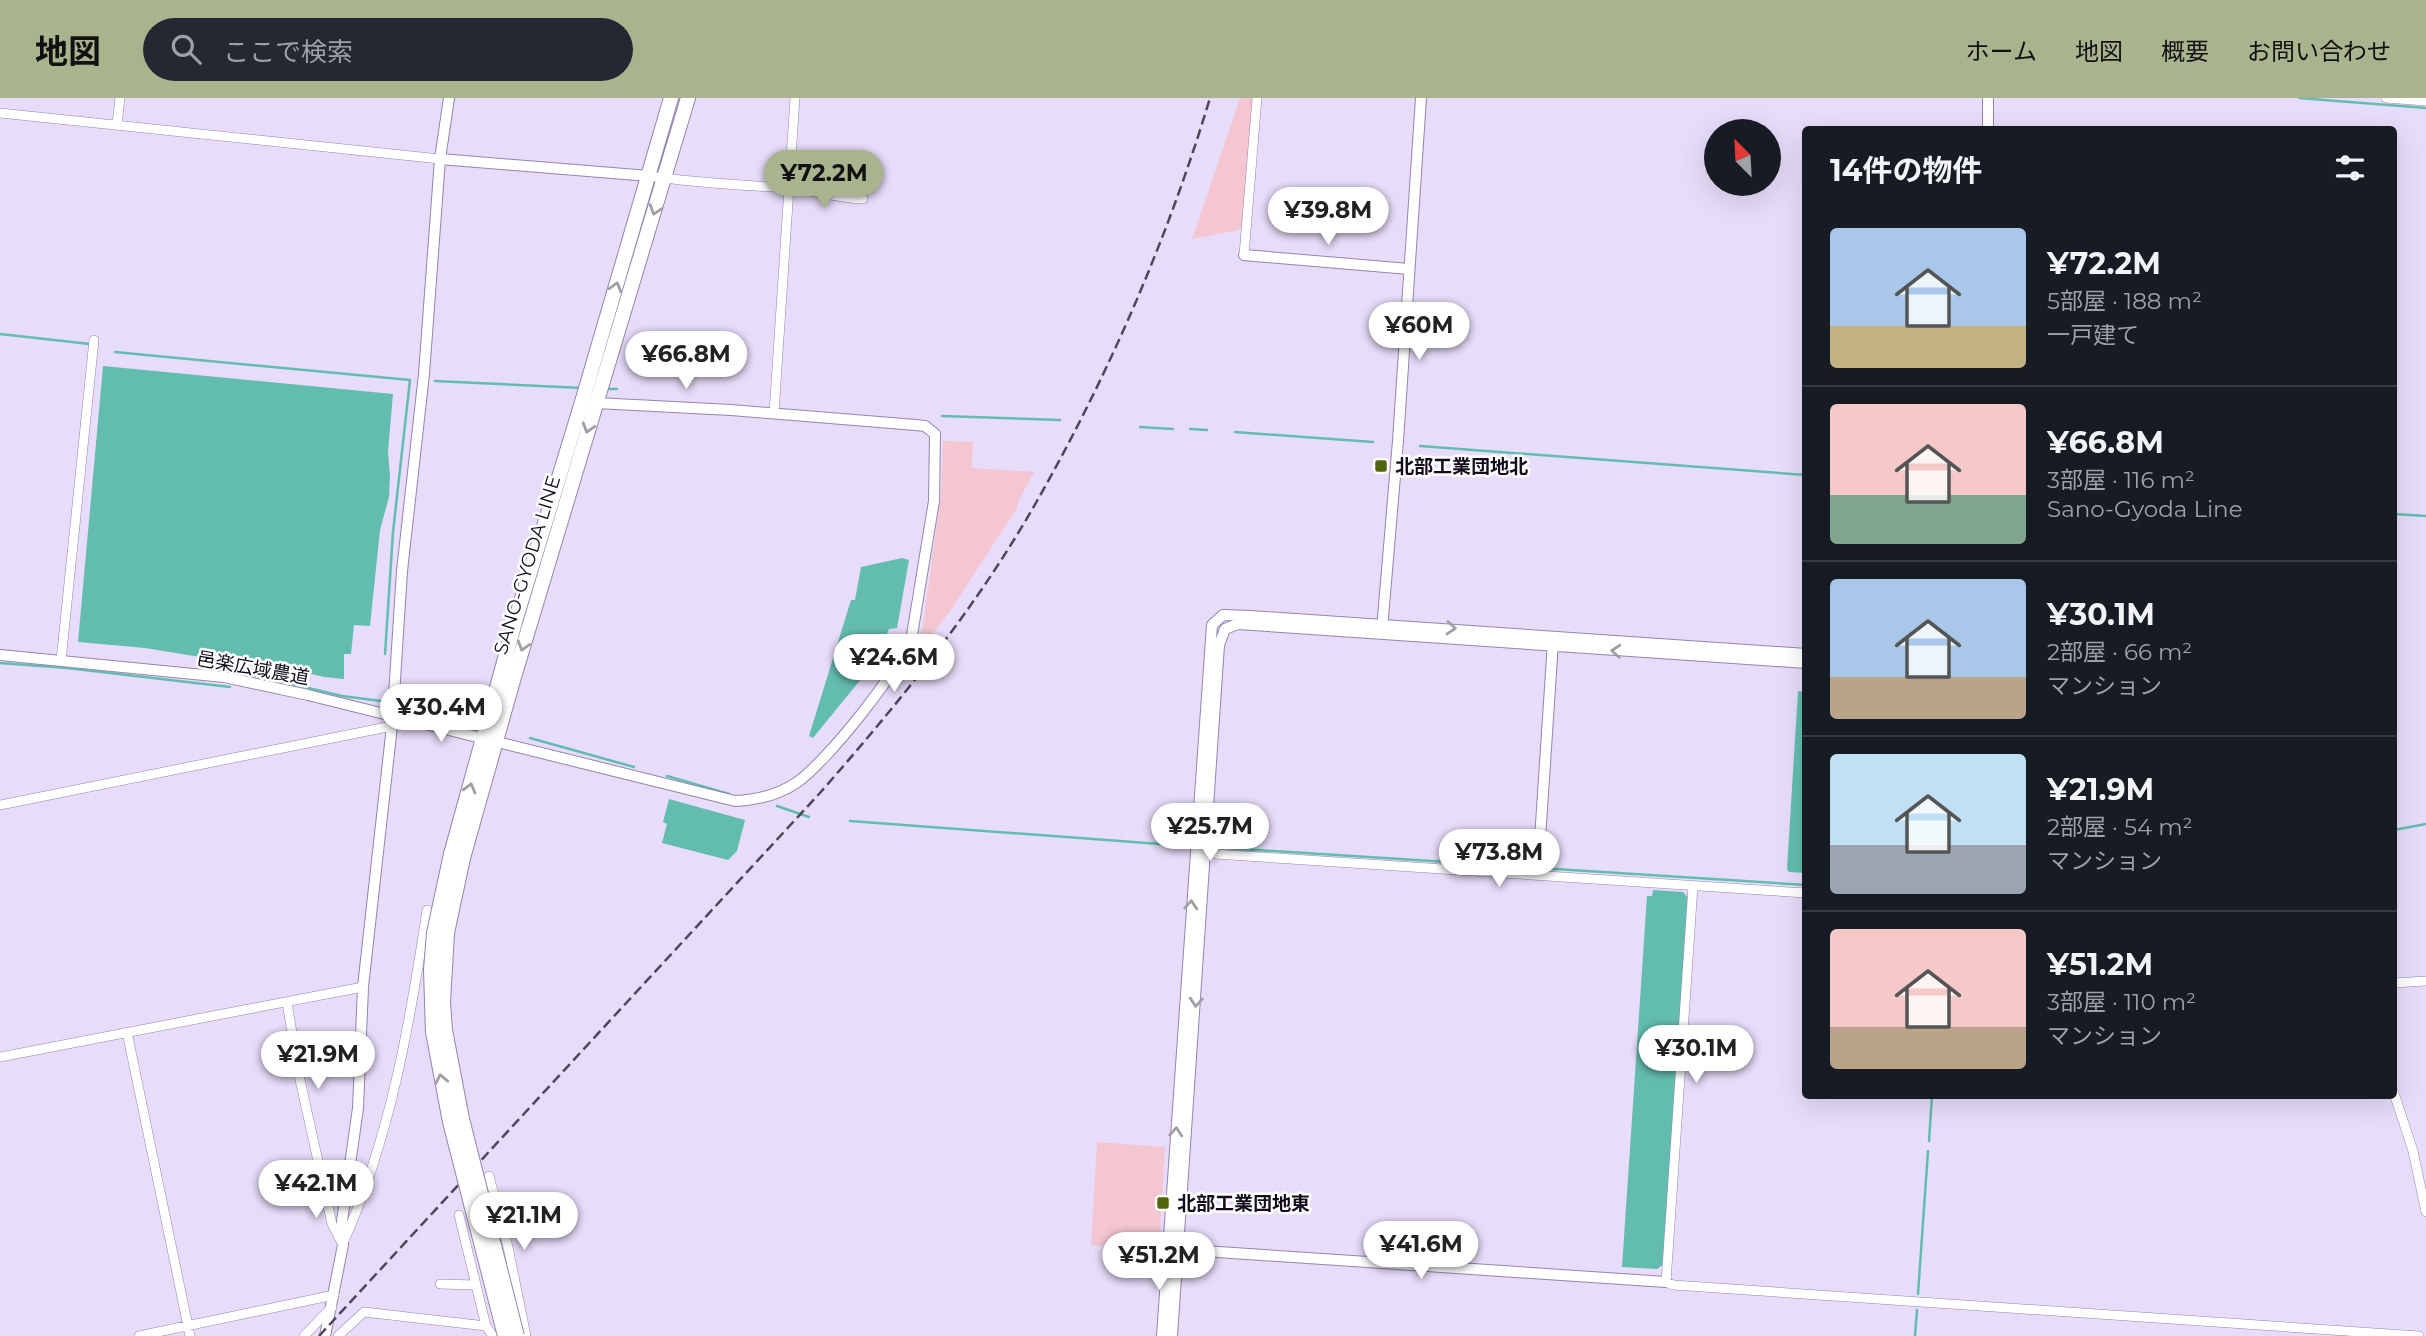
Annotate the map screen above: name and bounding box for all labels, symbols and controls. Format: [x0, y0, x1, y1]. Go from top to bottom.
search box [143, 18, 633, 81]
icon: search [167, 30, 205, 68]
text: 地図 [35, 31, 101, 71]
text: ここで検索 [223, 36, 353, 68]
text: ホーム [1966, 37, 2037, 66]
text: 地図 [2075, 37, 2123, 66]
text: 概要 [2161, 37, 2209, 66]
text: お問い合わせ [2247, 37, 2391, 66]
north arrow [1704, 119, 1782, 196]
map controls [1704, 119, 1781, 196]
icon: filters [2331, 149, 2369, 187]
pin: ¥72.2M [767, 150, 881, 210]
text: 14件の物件 [1830, 152, 1982, 189]
text: ¥72.2M [780, 159, 868, 187]
pin: ¥39.8M [1271, 188, 1385, 247]
text: ¥39.8M [1284, 196, 1372, 224]
one-way arrow [648, 204, 663, 216]
text: ¥72.2M [2047, 245, 2161, 282]
icon: home [1886, 256, 1970, 340]
one-way arrow [607, 282, 622, 294]
text: 5部屋 · 188 m² [2047, 287, 2202, 315]
pin: ¥60M [1378, 302, 1460, 362]
text: ¥60M [1385, 311, 1453, 339]
text: 一戸建て [2047, 321, 2139, 349]
pin: ¥66.8M [629, 331, 743, 391]
text: ¥66.8M [641, 340, 731, 368]
one-way arrow [582, 422, 597, 434]
text: ¥66.8M [2047, 424, 2164, 461]
icon: home [1886, 432, 1970, 516]
place label: 北部工業団地北 [1395, 455, 1528, 478]
marker: 北部工業団地北 [1373, 458, 1389, 474]
text: 3部屋 · 116 m² [2047, 466, 2195, 494]
street label: SANO-GYODA LINE [489, 473, 565, 657]
text: Sano-Gyoda Line [2047, 495, 2243, 523]
text: ¥30.1M [2047, 596, 2155, 633]
icon: home [1886, 607, 1970, 691]
one-way arrow [1445, 621, 1456, 636]
pin: ¥24.6M [837, 634, 951, 694]
text: 2部屋 · 66 m² [2047, 638, 2192, 666]
one-way arrow [517, 639, 531, 652]
text: ¥24.6M [850, 643, 938, 671]
one-way arrow [1610, 643, 1621, 658]
street label: 邑楽広域農道 [195, 647, 311, 689]
text: マンション [2047, 672, 2162, 700]
pin: ¥30.4M [384, 684, 498, 744]
text: ¥30.4M [396, 693, 486, 721]
text: ¥21.9M [2047, 771, 2154, 808]
one-way arrow [461, 782, 476, 794]
icon: home [1886, 782, 1970, 866]
pin: ¥25.7M [1153, 804, 1267, 863]
text: ¥25.7M [1167, 812, 1253, 840]
text: 2部屋 · 54 m² [2047, 813, 2192, 841]
pin: ¥73.8M [1442, 830, 1556, 889]
text: ¥73.8M [1455, 838, 1543, 866]
text: マンション [2047, 847, 2162, 875]
one-way arrow [1184, 899, 1199, 910]
text: ¥51.2M [2047, 946, 2153, 983]
icon: home [1886, 957, 1970, 1041]
text: 3部屋 · 110 m² [2047, 988, 2196, 1016]
one-way arrow [1188, 997, 1203, 1008]
text: マンション [2047, 1022, 2162, 1050]
pin: ¥30.1M [1639, 1026, 1753, 1085]
pin: ¥21.9M [261, 1032, 375, 1091]
text: ¥30.1M [1655, 1034, 1737, 1062]
text: ¥21.9M [277, 1040, 359, 1068]
one-way arrow [435, 1073, 450, 1085]
one-way arrow [1168, 1126, 1183, 1137]
pin: ¥42.1M [259, 1160, 373, 1220]
text: ¥42.1M [275, 1169, 357, 1197]
pin: ¥21.1M [467, 1192, 581, 1252]
place label: 北部工業団地東 [1177, 1192, 1310, 1215]
marker: 北部工業団地東 [1155, 1195, 1171, 1211]
text: ¥21.1M [486, 1201, 562, 1229]
pin: ¥41.6M [1364, 1222, 1478, 1281]
text: ¥41.6M [1379, 1230, 1463, 1258]
pin: ¥51.2M [1102, 1232, 1216, 1292]
text: ¥51.2M [1118, 1241, 1200, 1269]

